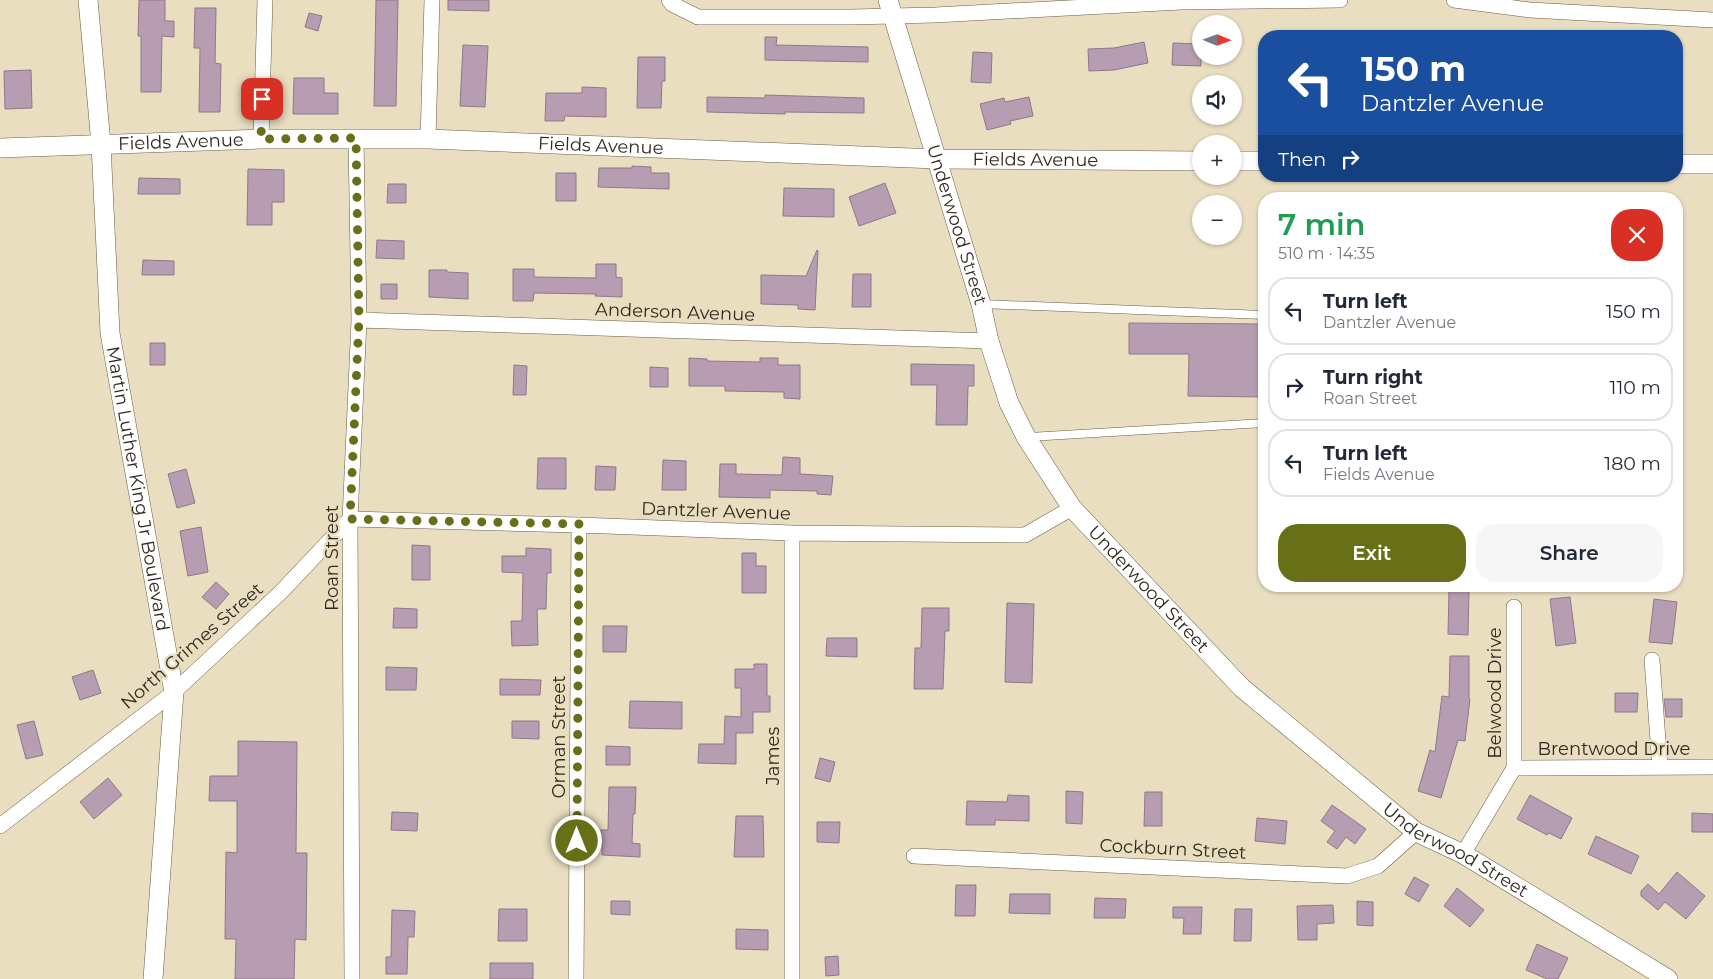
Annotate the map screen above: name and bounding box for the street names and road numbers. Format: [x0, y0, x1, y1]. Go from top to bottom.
street label: Fields Avenue [118, 129, 244, 155]
street label: Fields Avenue [537, 132, 664, 159]
street label: Underwood Street [922, 142, 992, 308]
street label: Fields Avenue [973, 148, 1098, 171]
street label: Anderson Avenue [595, 298, 756, 326]
street label: Martin Luther King Jr Boulevard [102, 345, 174, 633]
street label: Dantzler Avenue [641, 497, 791, 525]
street label: Roan Street [321, 505, 343, 611]
street label: Underwood Street [1083, 521, 1214, 657]
street label: North Grimes Street [116, 578, 268, 714]
street label: Belwood Drive [1484, 627, 1506, 759]
street label: Orman Street [548, 675, 570, 799]
street label: James [762, 727, 784, 786]
street label: Brentwood Drive [1538, 738, 1691, 760]
street label: Underwood Street [1378, 798, 1532, 902]
street label: Cockburn Street [1099, 834, 1247, 864]

